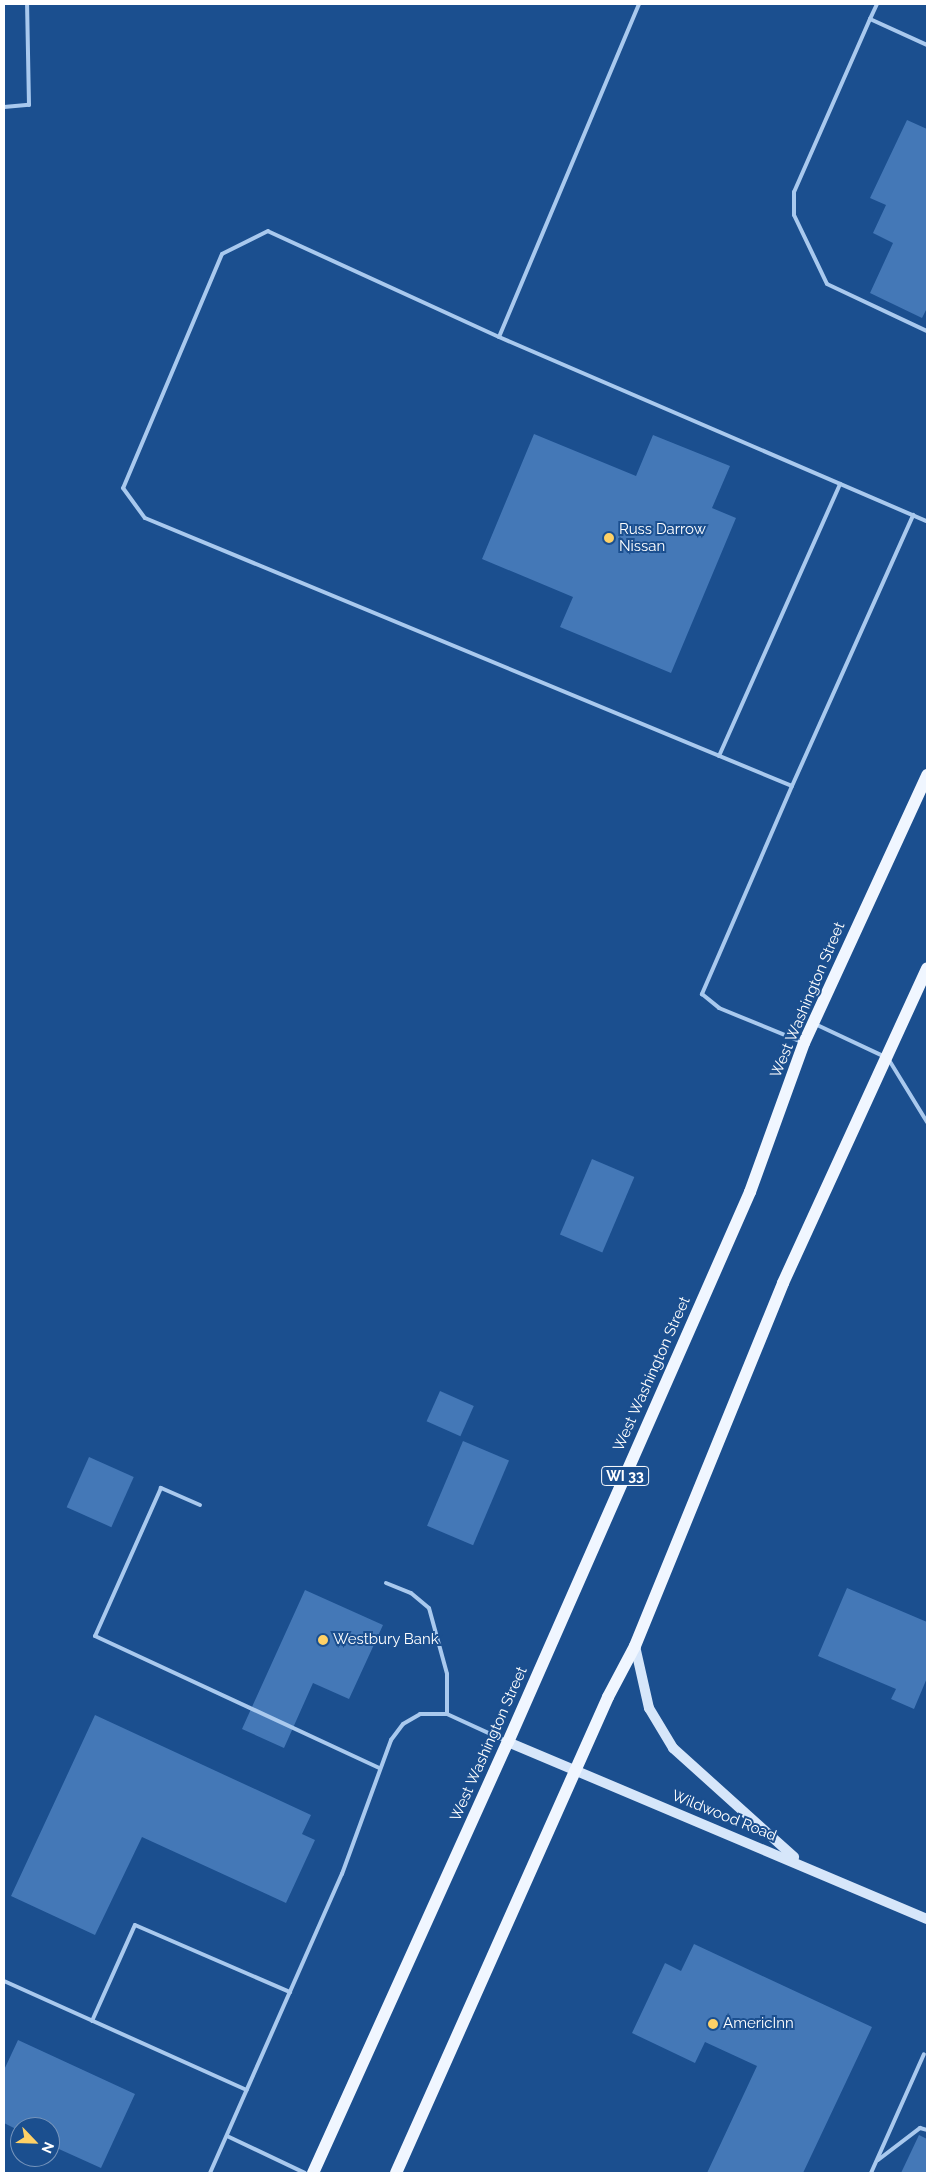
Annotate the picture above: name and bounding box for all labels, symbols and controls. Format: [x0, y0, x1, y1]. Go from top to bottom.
place label: Russ Darrow Nissan [619, 520, 706, 555]
marker: Russ Darrow Nissan [603, 532, 615, 544]
street label: West Washington Street [767, 919, 849, 1081]
street label: West Washington Street [610, 1294, 694, 1454]
road number: WI 33 [600, 1464, 650, 1488]
place label: Westbury Bank [333, 1631, 439, 1649]
marker: Westbury Bank [317, 1634, 329, 1646]
street label: West Washington Street [447, 1664, 531, 1824]
street label: Wildwood Road [669, 1787, 779, 1845]
place label: AmericInn [723, 2015, 794, 2033]
marker: AmericInn [707, 2018, 719, 2030]
north arrow [10, 2117, 60, 2167]
text: N [38, 2140, 57, 2156]

